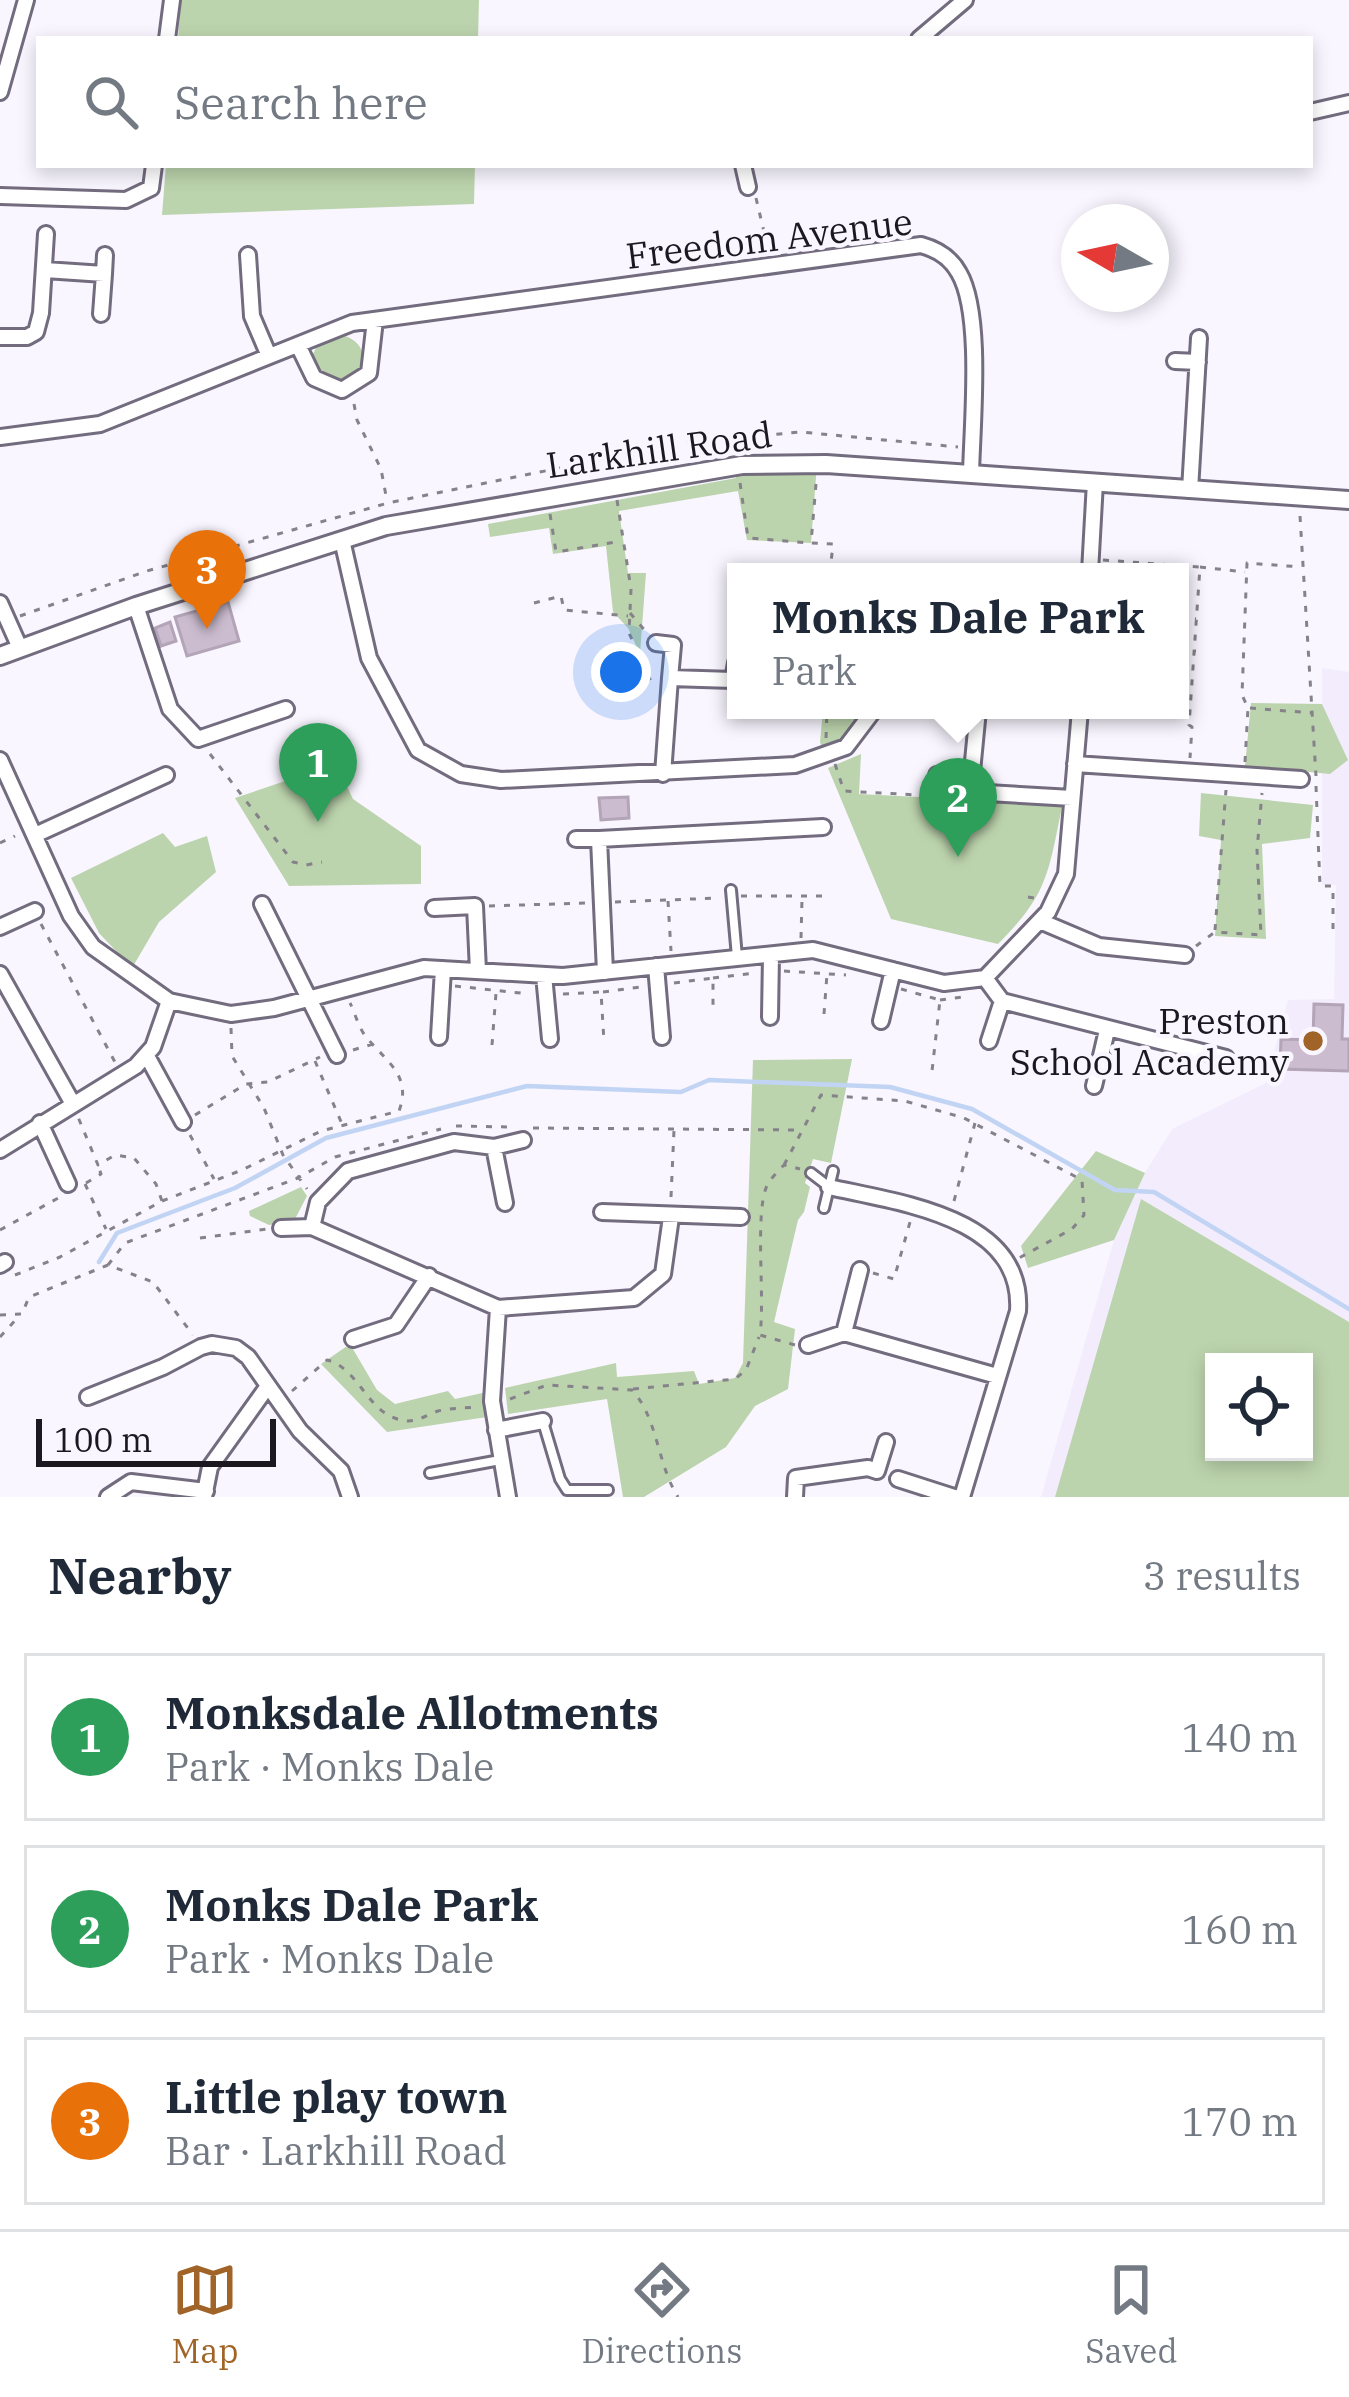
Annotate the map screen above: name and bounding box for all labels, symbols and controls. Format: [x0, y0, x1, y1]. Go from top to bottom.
search box [36, 36, 1313, 168]
icon: search [78, 69, 144, 135]
text: Search here [174, 73, 428, 131]
street label: Freedom Avenue [623, 197, 915, 279]
north arrow [1061, 204, 1169, 312]
street label: Larkhill Road [543, 410, 775, 488]
pin: 3 [168, 530, 246, 629]
popup [727, 563, 1189, 719]
text: Monks Dale Park [771, 587, 1145, 645]
your location [591, 642, 651, 702]
text: Park [771, 645, 857, 696]
pin: 1 [279, 723, 357, 822]
pin: 2 [919, 758, 997, 857]
place label: Preston School Academy [1010, 997, 1290, 1085]
marker: Preston School Academy [1300, 1028, 1326, 1054]
map controls [1205, 1353, 1313, 1461]
button: locate [1205, 1353, 1313, 1461]
scale bar [36, 1413, 276, 1466]
text: 100 m [54, 1418, 153, 1461]
text: Nearby [48, 1542, 232, 1608]
text: 3 results [1143, 1550, 1301, 1601]
text: Monksdale Allotments [165, 1683, 659, 1741]
text: 1 [78, 1712, 102, 1763]
text: 140 m [1182, 1712, 1298, 1763]
text: Park · Monks Dale [165, 1741, 494, 1792]
text: Monks Dale Park [165, 1875, 538, 1933]
text: 2 [78, 1904, 102, 1955]
text: 160 m [1182, 1904, 1298, 1955]
text: Park · Monks Dale [165, 1933, 494, 1984]
text: Little play town [165, 2067, 508, 2125]
text: 3 [78, 2096, 102, 2147]
text: 170 m [1182, 2096, 1298, 2147]
text: Bar · Larkhill Road [165, 2125, 507, 2176]
tab: Map [171, 2257, 238, 2372]
tab: Directions [581, 2257, 742, 2372]
tab: Saved [1085, 2257, 1178, 2372]

